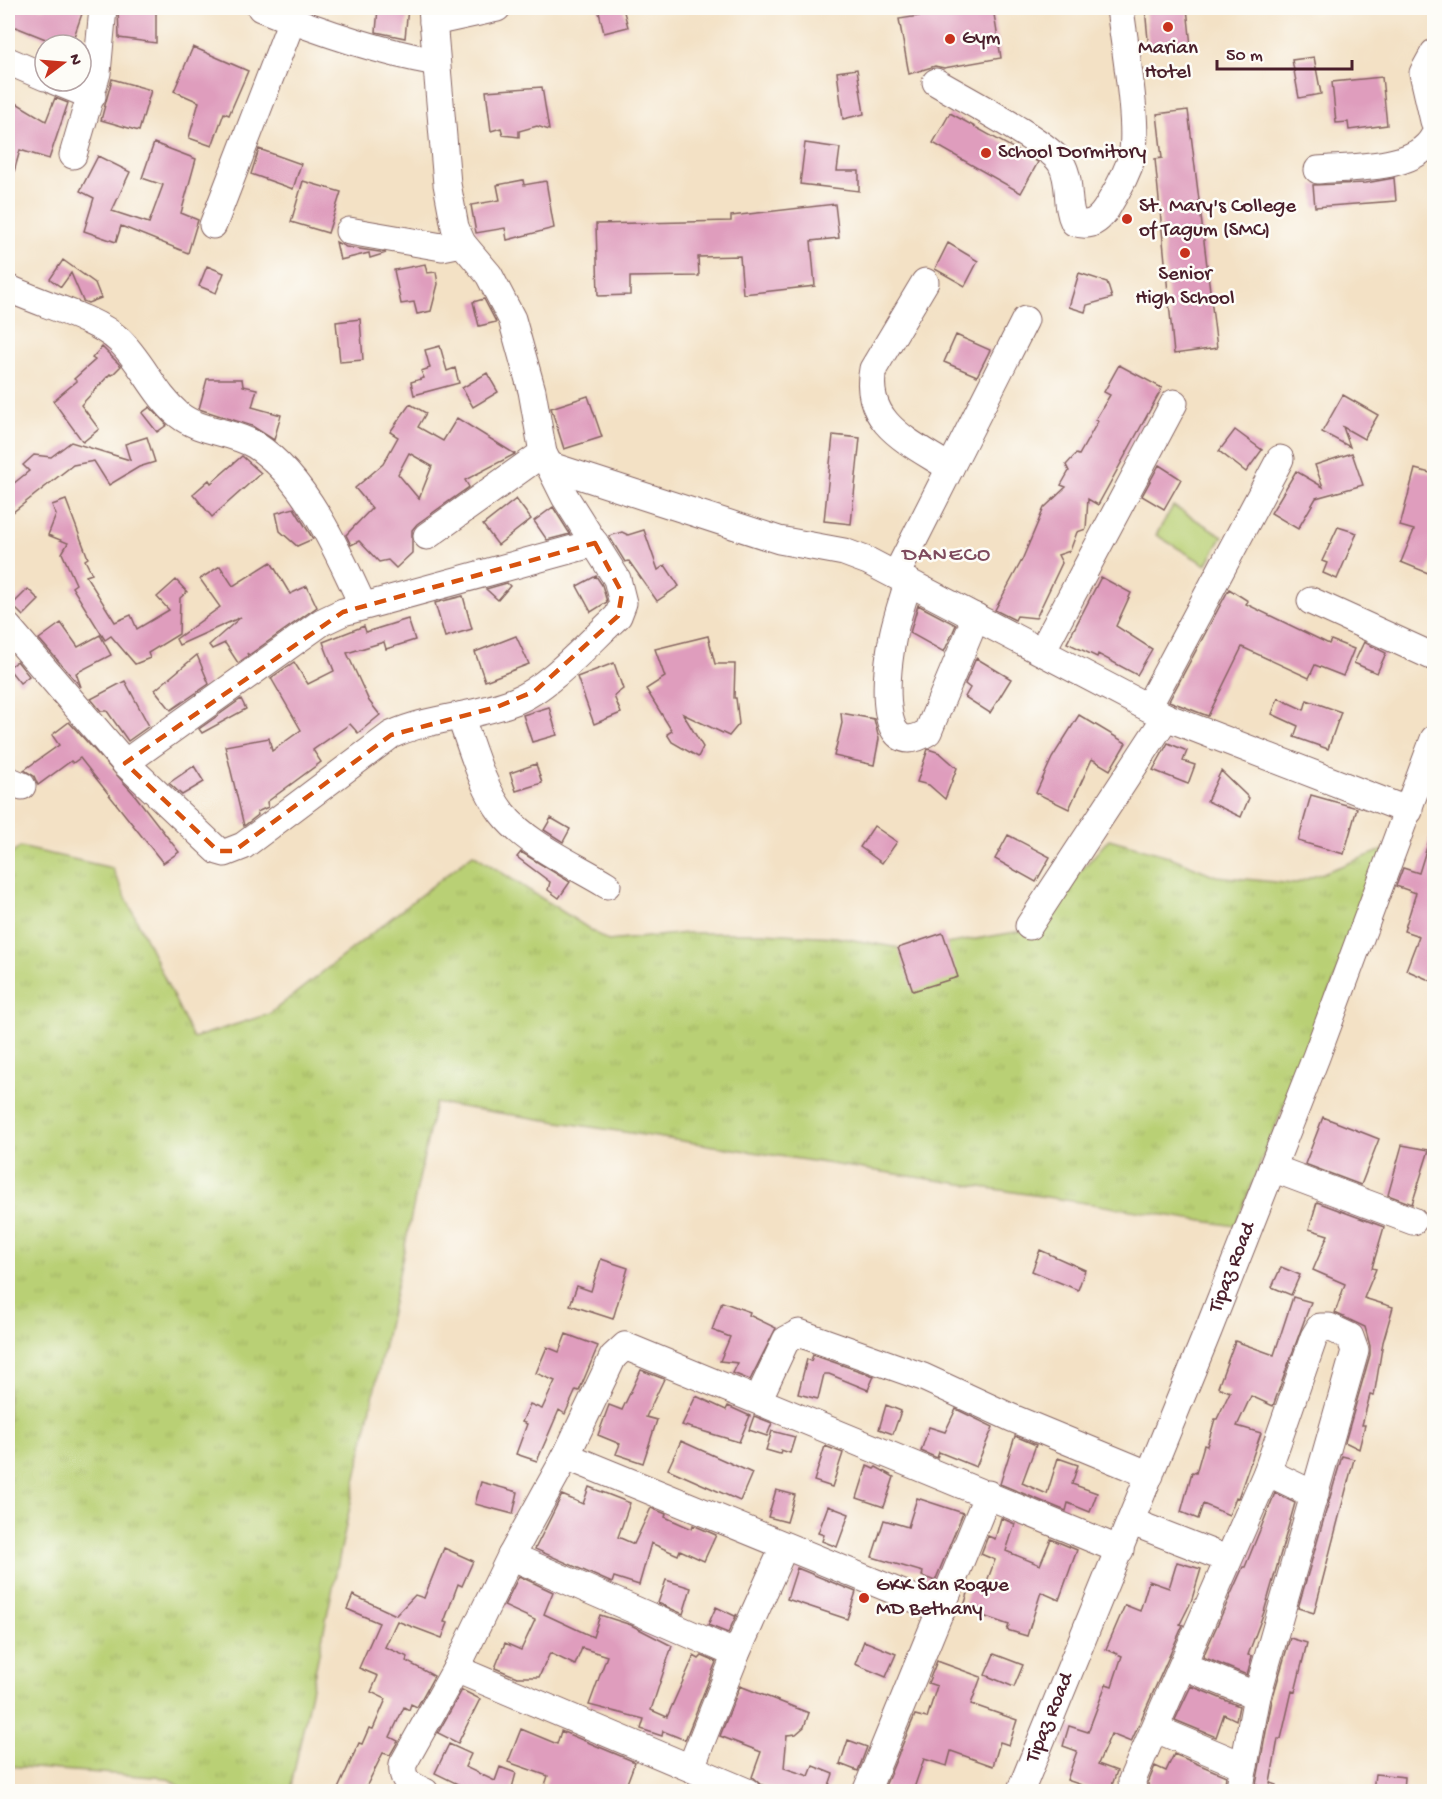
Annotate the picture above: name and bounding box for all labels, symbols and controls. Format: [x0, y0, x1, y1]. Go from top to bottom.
marker: Marian Hotel [1161, 20, 1175, 34]
place label: Gym [962, 27, 1001, 52]
marker: Gym [943, 32, 957, 46]
north arrow [33, 33, 93, 93]
scale bar [1217, 33, 1352, 71]
place label: Marian Hotel [1138, 37, 1198, 86]
text: 50 m [1226, 46, 1263, 67]
text: N [63, 52, 85, 68]
place label: School Dormitory [998, 141, 1146, 166]
marker: School Dormitory [979, 146, 993, 160]
place label: St. Mary's College of Tagum (SMC) [1139, 195, 1297, 244]
marker: St. Mary's College of Tagum (SMC) [1120, 212, 1134, 226]
marker: Senior High School [1178, 246, 1192, 260]
place label: Senior High School [1135, 263, 1235, 312]
district label: DANECO [900, 543, 992, 569]
street label: Tipaz Road [1204, 1217, 1263, 1317]
place label: GKK San Roque MD Bethany [876, 1574, 1010, 1623]
marker: GKK San Roque MD Bethany [857, 1591, 871, 1605]
street label: Tipaz Road [1020, 1668, 1080, 1767]

